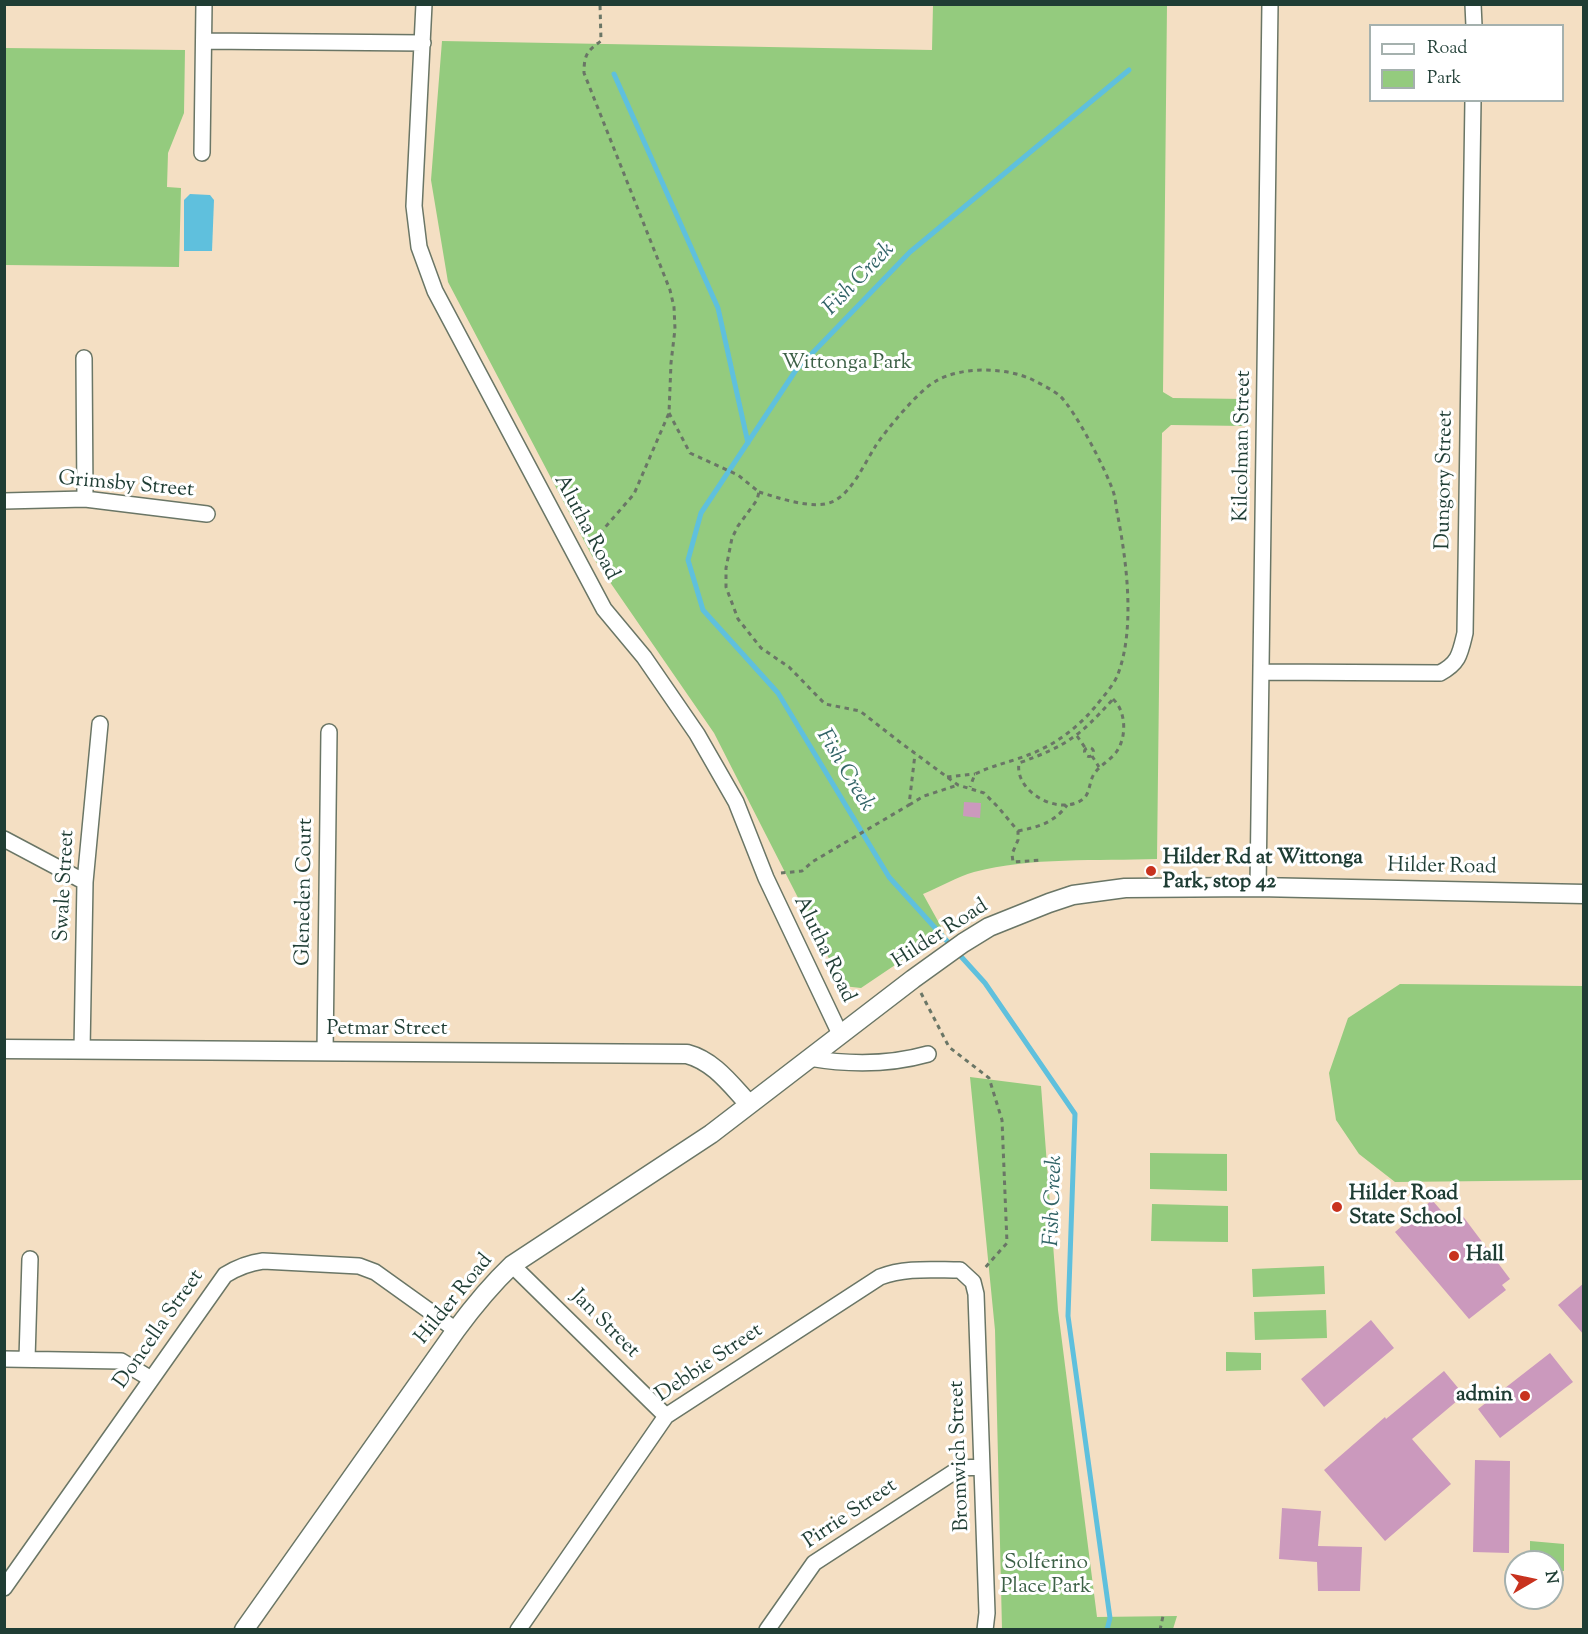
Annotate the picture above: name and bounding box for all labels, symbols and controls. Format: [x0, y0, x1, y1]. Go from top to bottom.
legend [1369, 24, 1564, 102]
text: Road [1427, 36, 1467, 62]
text: Park [1427, 66, 1461, 92]
water label: Fish Creek [819, 238, 901, 322]
park label: Wittonga Park [782, 351, 912, 377]
street label: Kilcolman Street [1230, 370, 1258, 522]
street label: Dungory Street [1432, 410, 1460, 550]
street label: Grimsby Street [57, 468, 195, 504]
street label: Alutha Road [547, 471, 623, 585]
water label: Fish Creek [809, 725, 879, 817]
street label: Gleneden Court [292, 818, 320, 966]
street label: Swale Street [50, 829, 82, 943]
place label: Hilder Rd at Wittonga Park, stop 42 [1163, 846, 1363, 896]
street label: Hilder Road [1387, 854, 1497, 882]
marker: Hilder Rd at Wittonga Park, stop 42 [1144, 864, 1158, 878]
street label: Alutha Road [786, 892, 860, 1008]
street label: Hilder Road [888, 895, 994, 975]
street label: Petmar Street [326, 1017, 448, 1043]
water label: Fish Creek [1040, 1155, 1070, 1247]
place label: Hilder Road State School [1349, 1182, 1462, 1232]
marker: Hilder Road State School [1330, 1200, 1344, 1214]
place label: Hall [1466, 1243, 1504, 1269]
marker: Hall [1447, 1249, 1461, 1263]
street label: Hilder Road [411, 1250, 499, 1350]
street label: Doncella Street [110, 1266, 210, 1394]
street label: Jan Street [564, 1285, 644, 1365]
street label: Debbie Street [652, 1319, 768, 1409]
street label: Bromwich Street [946, 1380, 976, 1532]
place label: admin [1456, 1383, 1513, 1409]
marker: admin [1518, 1389, 1532, 1403]
street label: Pirrie Street [799, 1474, 903, 1556]
north arrow [1504, 1550, 1564, 1610]
park label: Solferino Place Park [1001, 1551, 1091, 1601]
text: N [1538, 1569, 1563, 1586]

